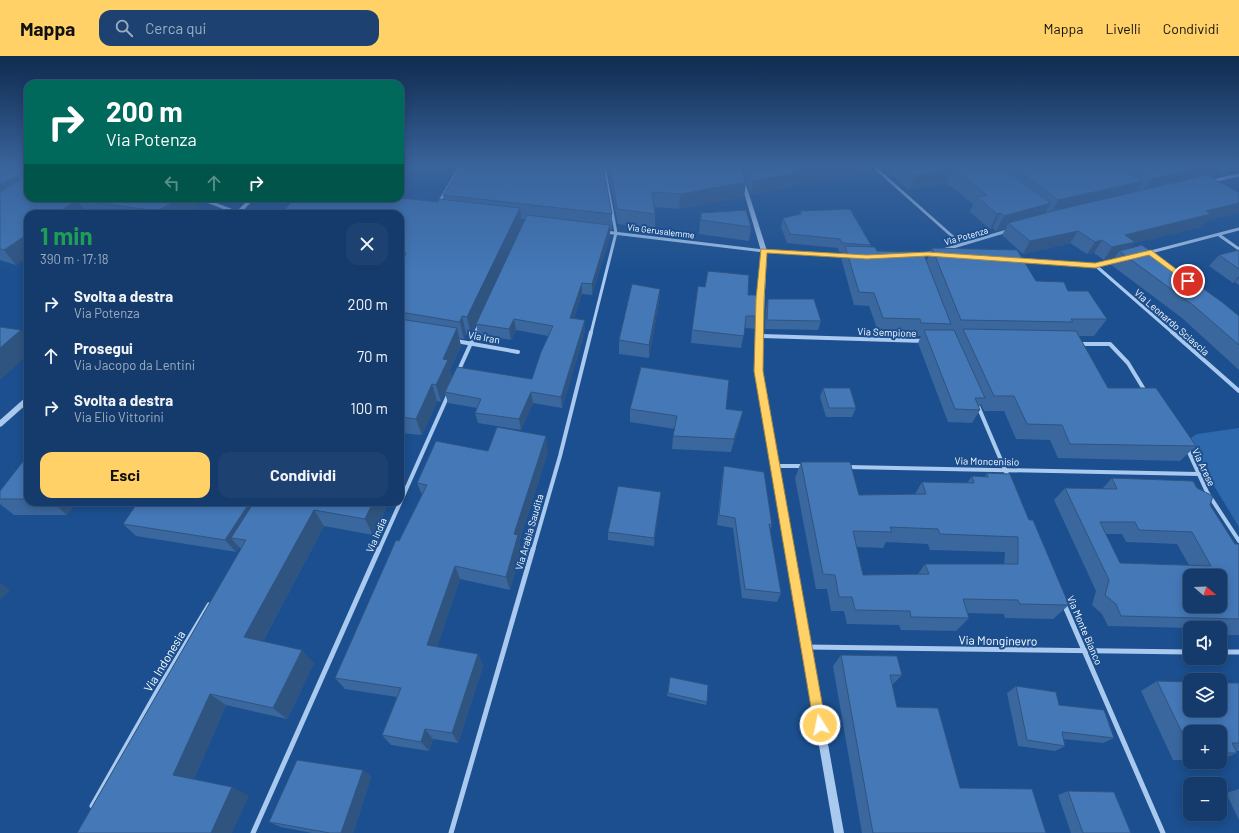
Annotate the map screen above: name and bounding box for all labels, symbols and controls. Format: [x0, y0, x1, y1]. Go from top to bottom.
search box [99, 10, 379, 46]
text: Mappa [20, 17, 75, 40]
icon: search [113, 17, 135, 39]
text: Cerca qui [145, 19, 206, 37]
text: Mappa [1044, 20, 1083, 37]
text: Livelli [1105, 20, 1141, 37]
text: Condividi [1163, 20, 1219, 37]
text: 200 m [106, 94, 183, 128]
icon: right [40, 96, 92, 148]
text: Via Potenza [106, 128, 197, 150]
icon: left [161, 172, 183, 194]
icon: ahead [203, 172, 225, 194]
icon: right [245, 172, 267, 194]
text: 1 min [40, 221, 93, 250]
street label: Via Gerusalemme [627, 221, 696, 241]
button: close [346, 223, 388, 265]
street label: Via Potenza [943, 224, 989, 248]
text: 390 m · 17:18 [40, 251, 109, 267]
pin [1171, 264, 1205, 298]
icon: arrive [1177, 270, 1199, 292]
street label: Via Leonardo Sciascia [1132, 286, 1212, 358]
text: Svolta a destra [74, 287, 173, 305]
icon: right [40, 293, 62, 315]
text: 200 m [348, 295, 388, 313]
text: Via Potenza [74, 305, 140, 321]
street label: Via Sempione [857, 325, 917, 339]
street label: Via Iran [467, 328, 501, 346]
text: Prosegui [74, 339, 133, 357]
icon: ahead [40, 345, 62, 367]
text: 70 m [357, 347, 388, 365]
text: Via Jacopo da Lentini [74, 357, 195, 373]
text: Svolta a destra [74, 391, 173, 409]
icon: right [40, 397, 62, 419]
text: 100 m [350, 399, 388, 417]
text: Via Elio Vittorini [74, 409, 164, 425]
street label: Via Arese [1190, 446, 1218, 488]
button: Esci [40, 452, 210, 498]
button: Condividi [218, 452, 388, 498]
street label: Via Moncenisio [955, 454, 1019, 468]
street label: Via Arabia Saudita [512, 493, 546, 571]
street label: Via India [363, 516, 389, 554]
north arrow [1183, 569, 1227, 613]
map controls [1183, 569, 1227, 821]
street label: Via Monte Bianco [1065, 593, 1105, 667]
button: sound [1183, 621, 1227, 665]
street label: Via Indonesia [140, 628, 188, 694]
street label: Via Monginevro [958, 632, 1038, 648]
button: layers [1183, 673, 1227, 717]
position arrow [799, 704, 841, 746]
button: + [1183, 725, 1227, 769]
button: − [1183, 777, 1227, 821]

